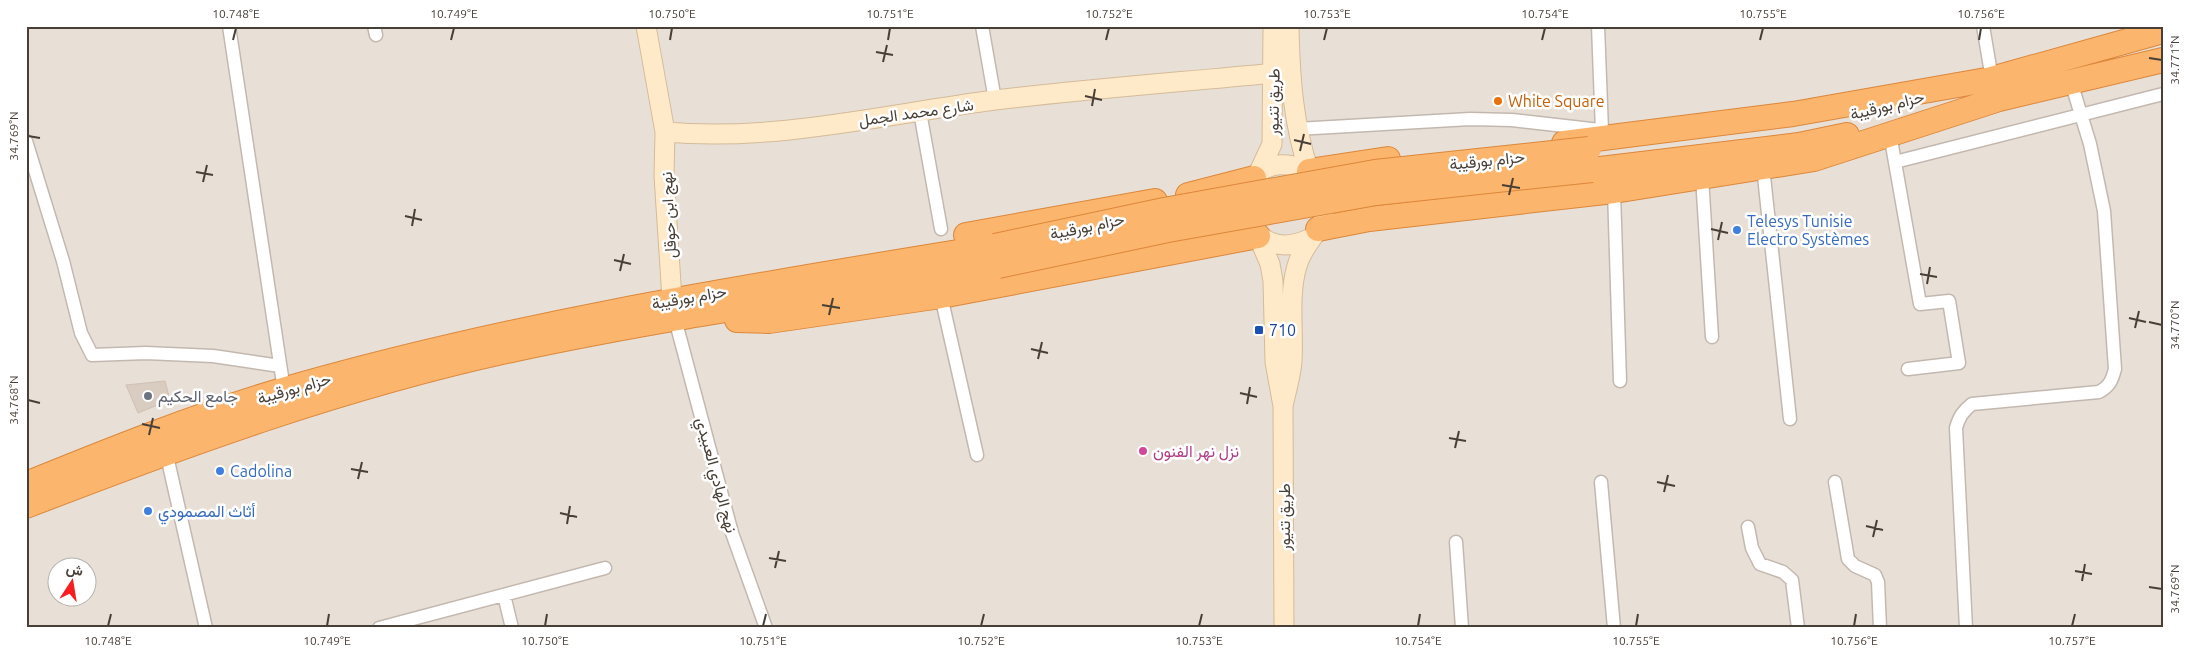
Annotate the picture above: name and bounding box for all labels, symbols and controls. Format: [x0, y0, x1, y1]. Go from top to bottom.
text: 10.748°E [212, 7, 260, 20]
text: 10.749°E [430, 7, 478, 20]
text: 10.750°E [648, 7, 696, 20]
text: 10.751°E [866, 7, 914, 20]
text: 10.752°E [1085, 7, 1133, 20]
text: 10.753°E [1303, 7, 1351, 20]
text: 10.754°E [1521, 7, 1569, 20]
text: 10.755°E [1739, 7, 1787, 20]
text: 10.756°E [1957, 7, 2005, 20]
text: 34.771°N [2168, 35, 2181, 85]
street label: طريق تنيور [1263, 68, 1285, 137]
street label: حزام بورقيبة [1848, 87, 1927, 125]
place label: White Square [1508, 92, 1605, 110]
street label: شارع محمد الجمل [857, 95, 975, 132]
marker: White Square [1492, 95, 1504, 107]
text: 34.769°N [7, 111, 20, 161]
street label: حزام بورقيبة [1448, 147, 1526, 175]
street label: نهج ابن حوقل [657, 171, 682, 259]
street label: حزام بورقيبة [1048, 209, 1127, 245]
place label: Telesys Tunisie Electro Systèmes [1747, 212, 1869, 248]
marker: Telesys Tunisie Electro Systèmes [1731, 224, 1743, 236]
street label: حزام بورقيبة [650, 282, 729, 314]
text: 34.770°N [2168, 300, 2181, 350]
place label: 710 [1269, 321, 1296, 339]
marker: 710 [1253, 324, 1265, 336]
street label: حزام بورقيبة [255, 369, 334, 409]
text: 34.768°N [7, 375, 20, 425]
place label: جامع الحكيم [158, 387, 238, 408]
marker: جامع الحكيم [142, 390, 154, 402]
street label: نهج الهادي العبيدي [688, 415, 741, 536]
place label: نزل نهر الفنون [1153, 442, 1239, 462]
marker: نزل نهر الفنون [1137, 445, 1149, 457]
place label: Cadolina [230, 462, 292, 480]
marker: Cadolina [214, 465, 226, 477]
street label: طريق تنيور [1275, 483, 1295, 552]
place label: أثاث المصمودي [158, 502, 256, 525]
marker: أثاث المصمودي [142, 505, 154, 517]
north arrow [48, 556, 98, 606]
text: ش [65, 560, 85, 580]
text: 34.769°N [2168, 564, 2181, 614]
text: 10.748°E [84, 634, 132, 647]
text: 10.749°E [303, 634, 351, 647]
text: 10.750°E [521, 634, 569, 647]
text: 10.751°E [739, 634, 787, 647]
text: 10.752°E [957, 634, 1005, 647]
text: 10.753°E [1175, 634, 1223, 647]
text: 10.754°E [1394, 634, 1442, 647]
text: 10.755°E [1612, 634, 1660, 647]
text: 10.756°E [1830, 634, 1878, 647]
text: 10.757°E [2048, 634, 2096, 647]

